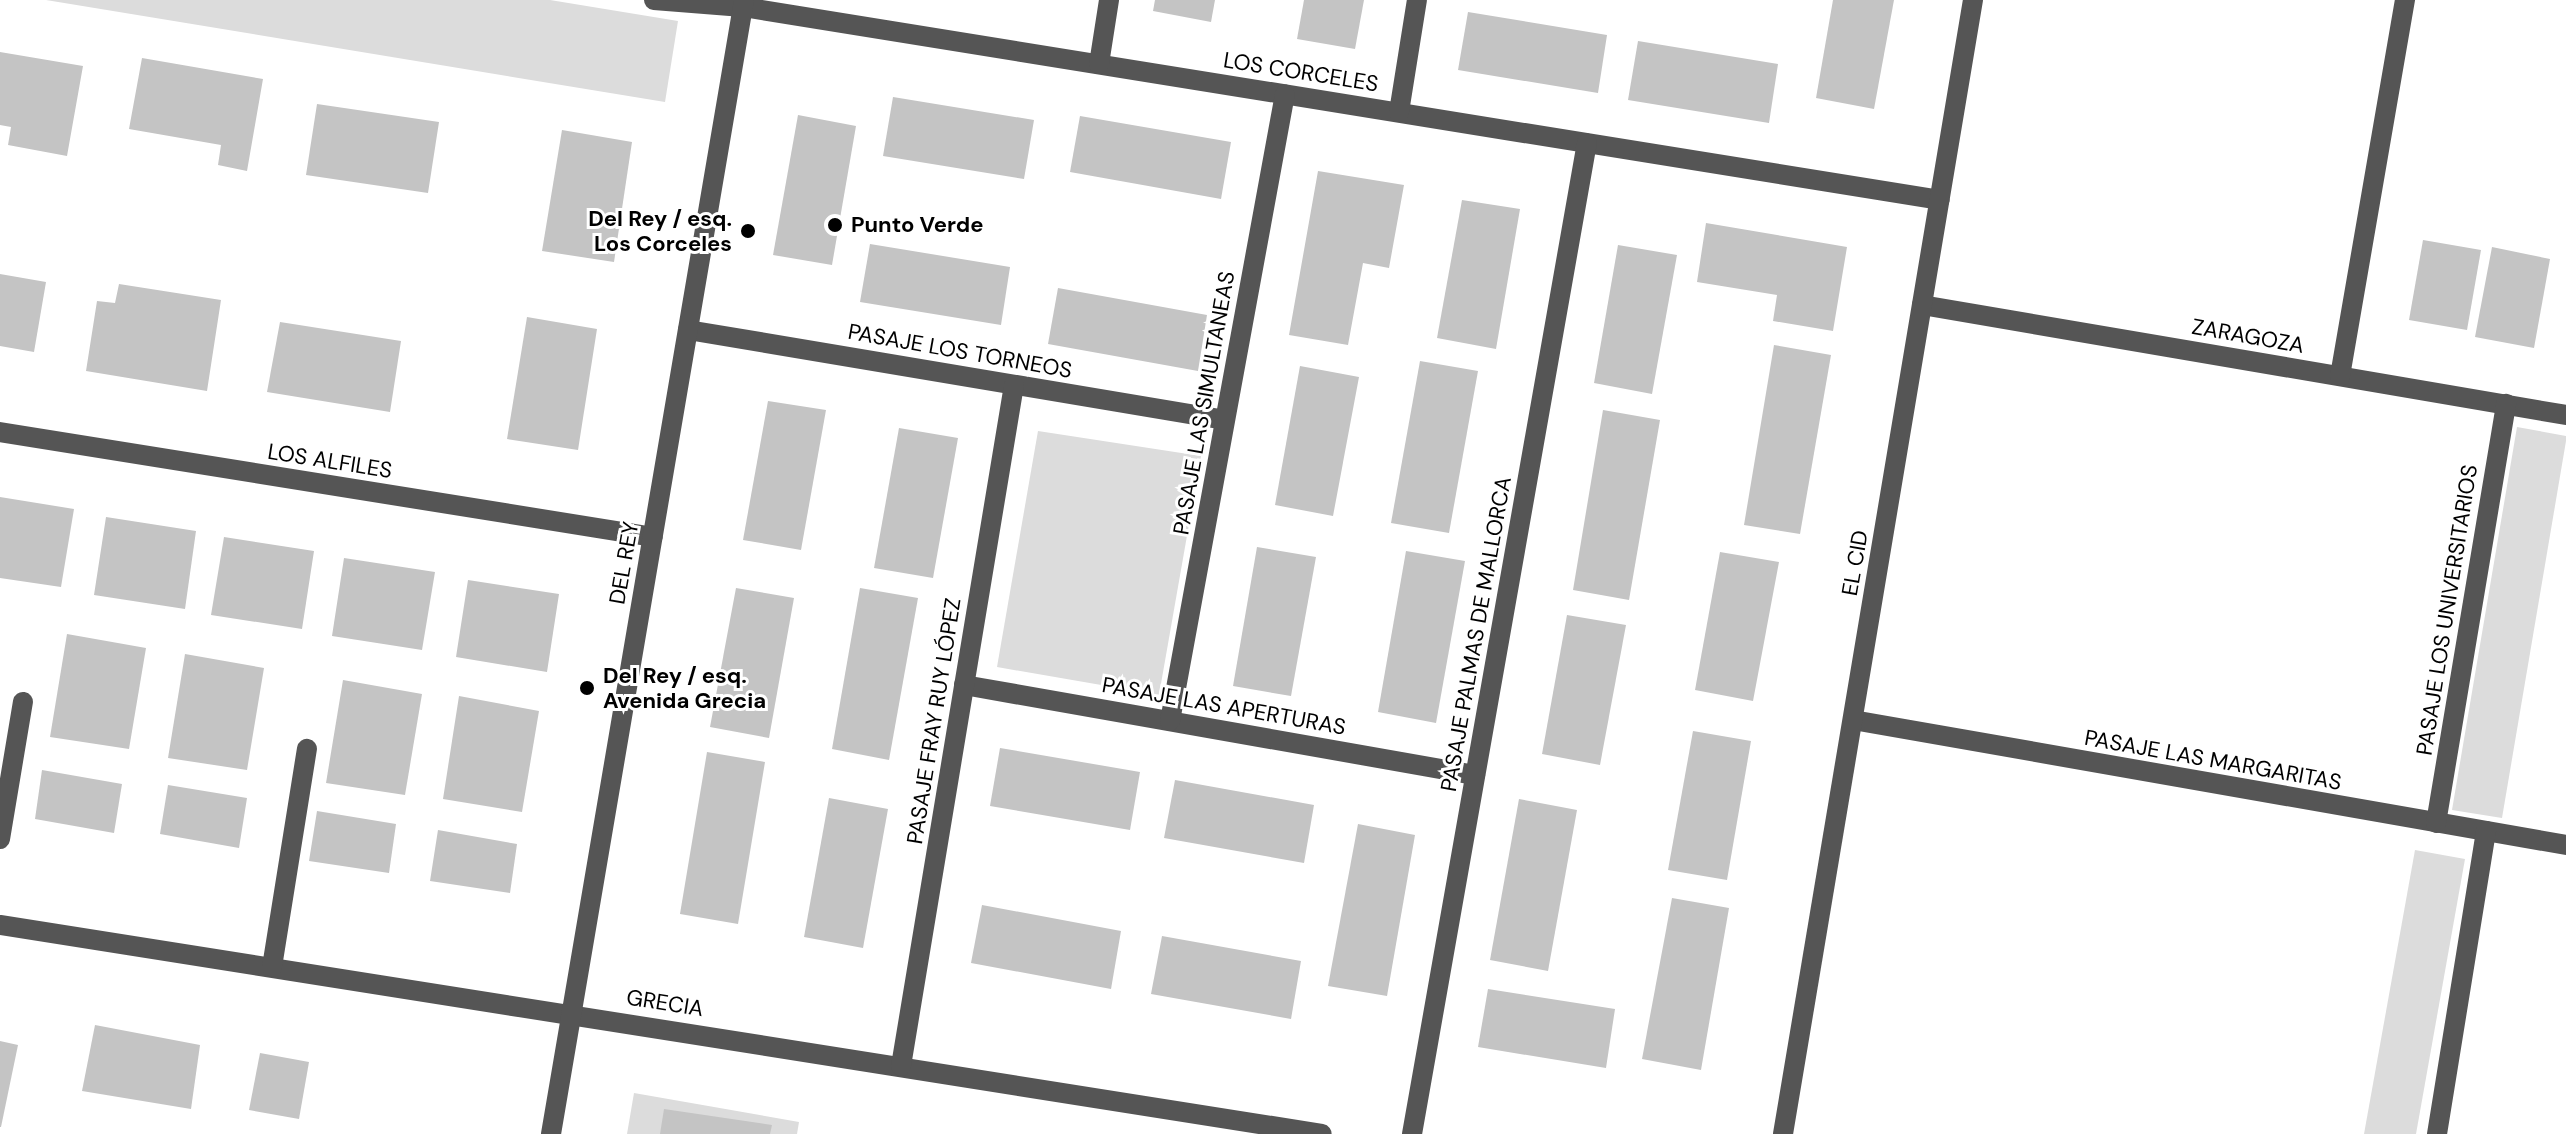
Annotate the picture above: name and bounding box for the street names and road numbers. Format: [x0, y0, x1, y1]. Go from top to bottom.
street label: LOS CORCELES [1222, 47, 1380, 97]
street label: PASAJE LAS SIMULTANEAS [1168, 269, 1240, 537]
street label: ZARAGOZA [2190, 313, 2306, 359]
street label: PASAJE LOS TORNEOS [846, 318, 1074, 384]
street label: LOS ALFILES [266, 438, 394, 484]
street label: PASAJE LOS UNIVERSITARIOS [2411, 463, 2483, 757]
street label: PASAJE PALMAS DE MALLORCA [1435, 475, 1517, 793]
street label: DEL REY [604, 520, 644, 606]
street label: EL CID [1836, 528, 1874, 598]
street label: PASAJE FRAY RUY LÓPEZ [901, 596, 967, 846]
street label: PASAJE LAS APERTURAS [1100, 672, 1348, 740]
street label: PASAJE LAS MARGARITAS [2082, 724, 2344, 796]
street label: GRECIA [625, 984, 705, 1022]

